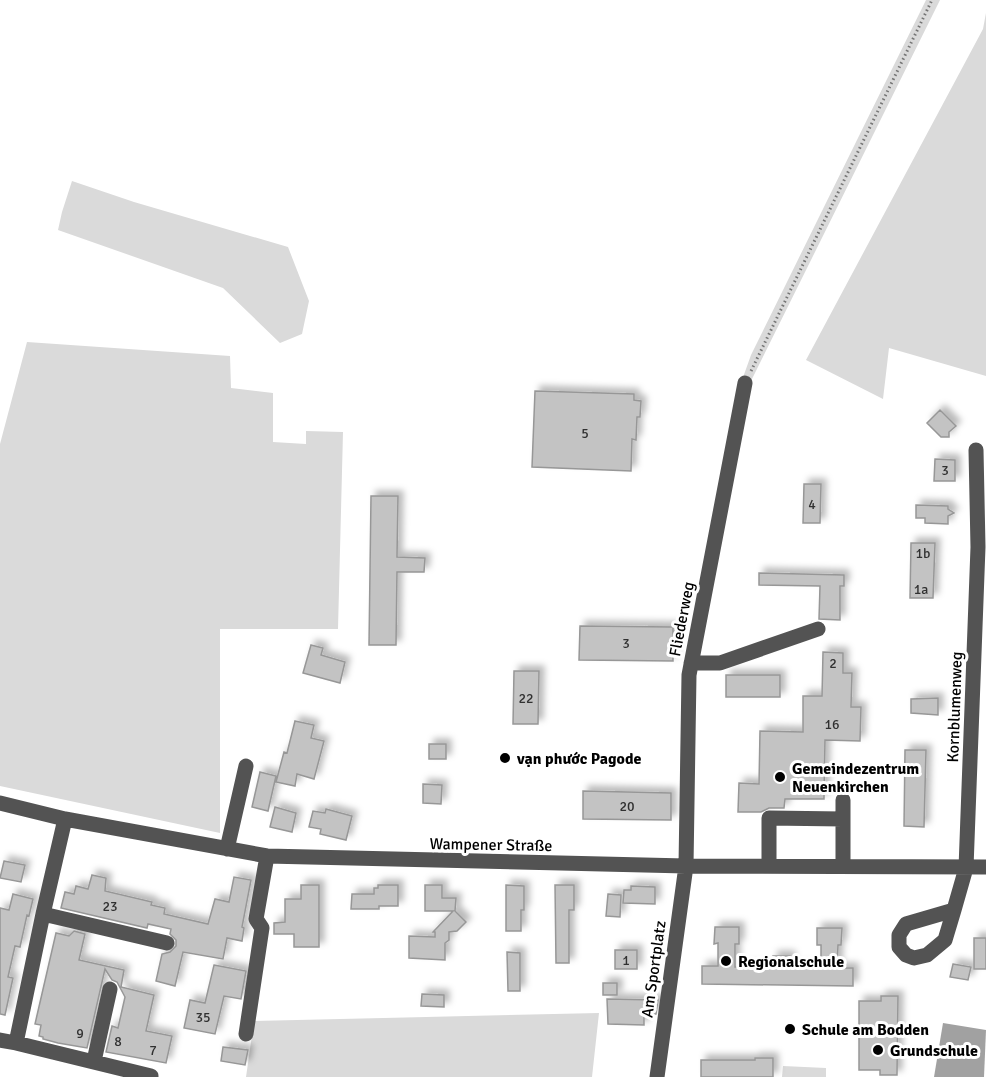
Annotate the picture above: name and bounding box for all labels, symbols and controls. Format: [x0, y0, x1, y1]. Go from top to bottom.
house number: 5 [581, 425, 589, 442]
house number: 3 [941, 462, 949, 479]
house number: 4 [808, 496, 816, 513]
house number: 1b [916, 545, 930, 562]
street label: Fliederweg [665, 580, 699, 658]
house number: 1a [914, 581, 928, 598]
house number: 3 [622, 635, 630, 652]
street label: Kornblumenweg [943, 651, 967, 763]
house number: 2 [829, 655, 837, 672]
house number: 22 [518, 690, 534, 707]
house number: 16 [824, 716, 840, 733]
place label: vạn phước Pagode [516, 749, 642, 769]
marker: vạn phước Pagode [498, 751, 512, 765]
place label: Gemeindezentrum Neuenkirchen [792, 759, 919, 797]
marker: Gemeindezentrum Neuenkirchen [773, 770, 787, 784]
house number: 20 [619, 798, 635, 815]
street label: Wampener Straße [429, 834, 553, 856]
house number: 23 [102, 898, 118, 915]
street label: Am Sportplatz [637, 919, 671, 1019]
house number: 1 [622, 952, 630, 969]
place label: Regionalschule [738, 952, 844, 972]
marker: Regionalschule [719, 954, 733, 968]
house number: 35 [195, 1009, 211, 1026]
place label: Schule am Bodden [802, 1020, 929, 1040]
marker: Schule am Bodden [783, 1022, 797, 1036]
house number: 9 [76, 1025, 84, 1042]
house number: 8 [114, 1033, 122, 1050]
place label: Grundschule [890, 1041, 978, 1061]
house number: 7 [149, 1042, 157, 1059]
marker: Grundschule [871, 1043, 885, 1057]

